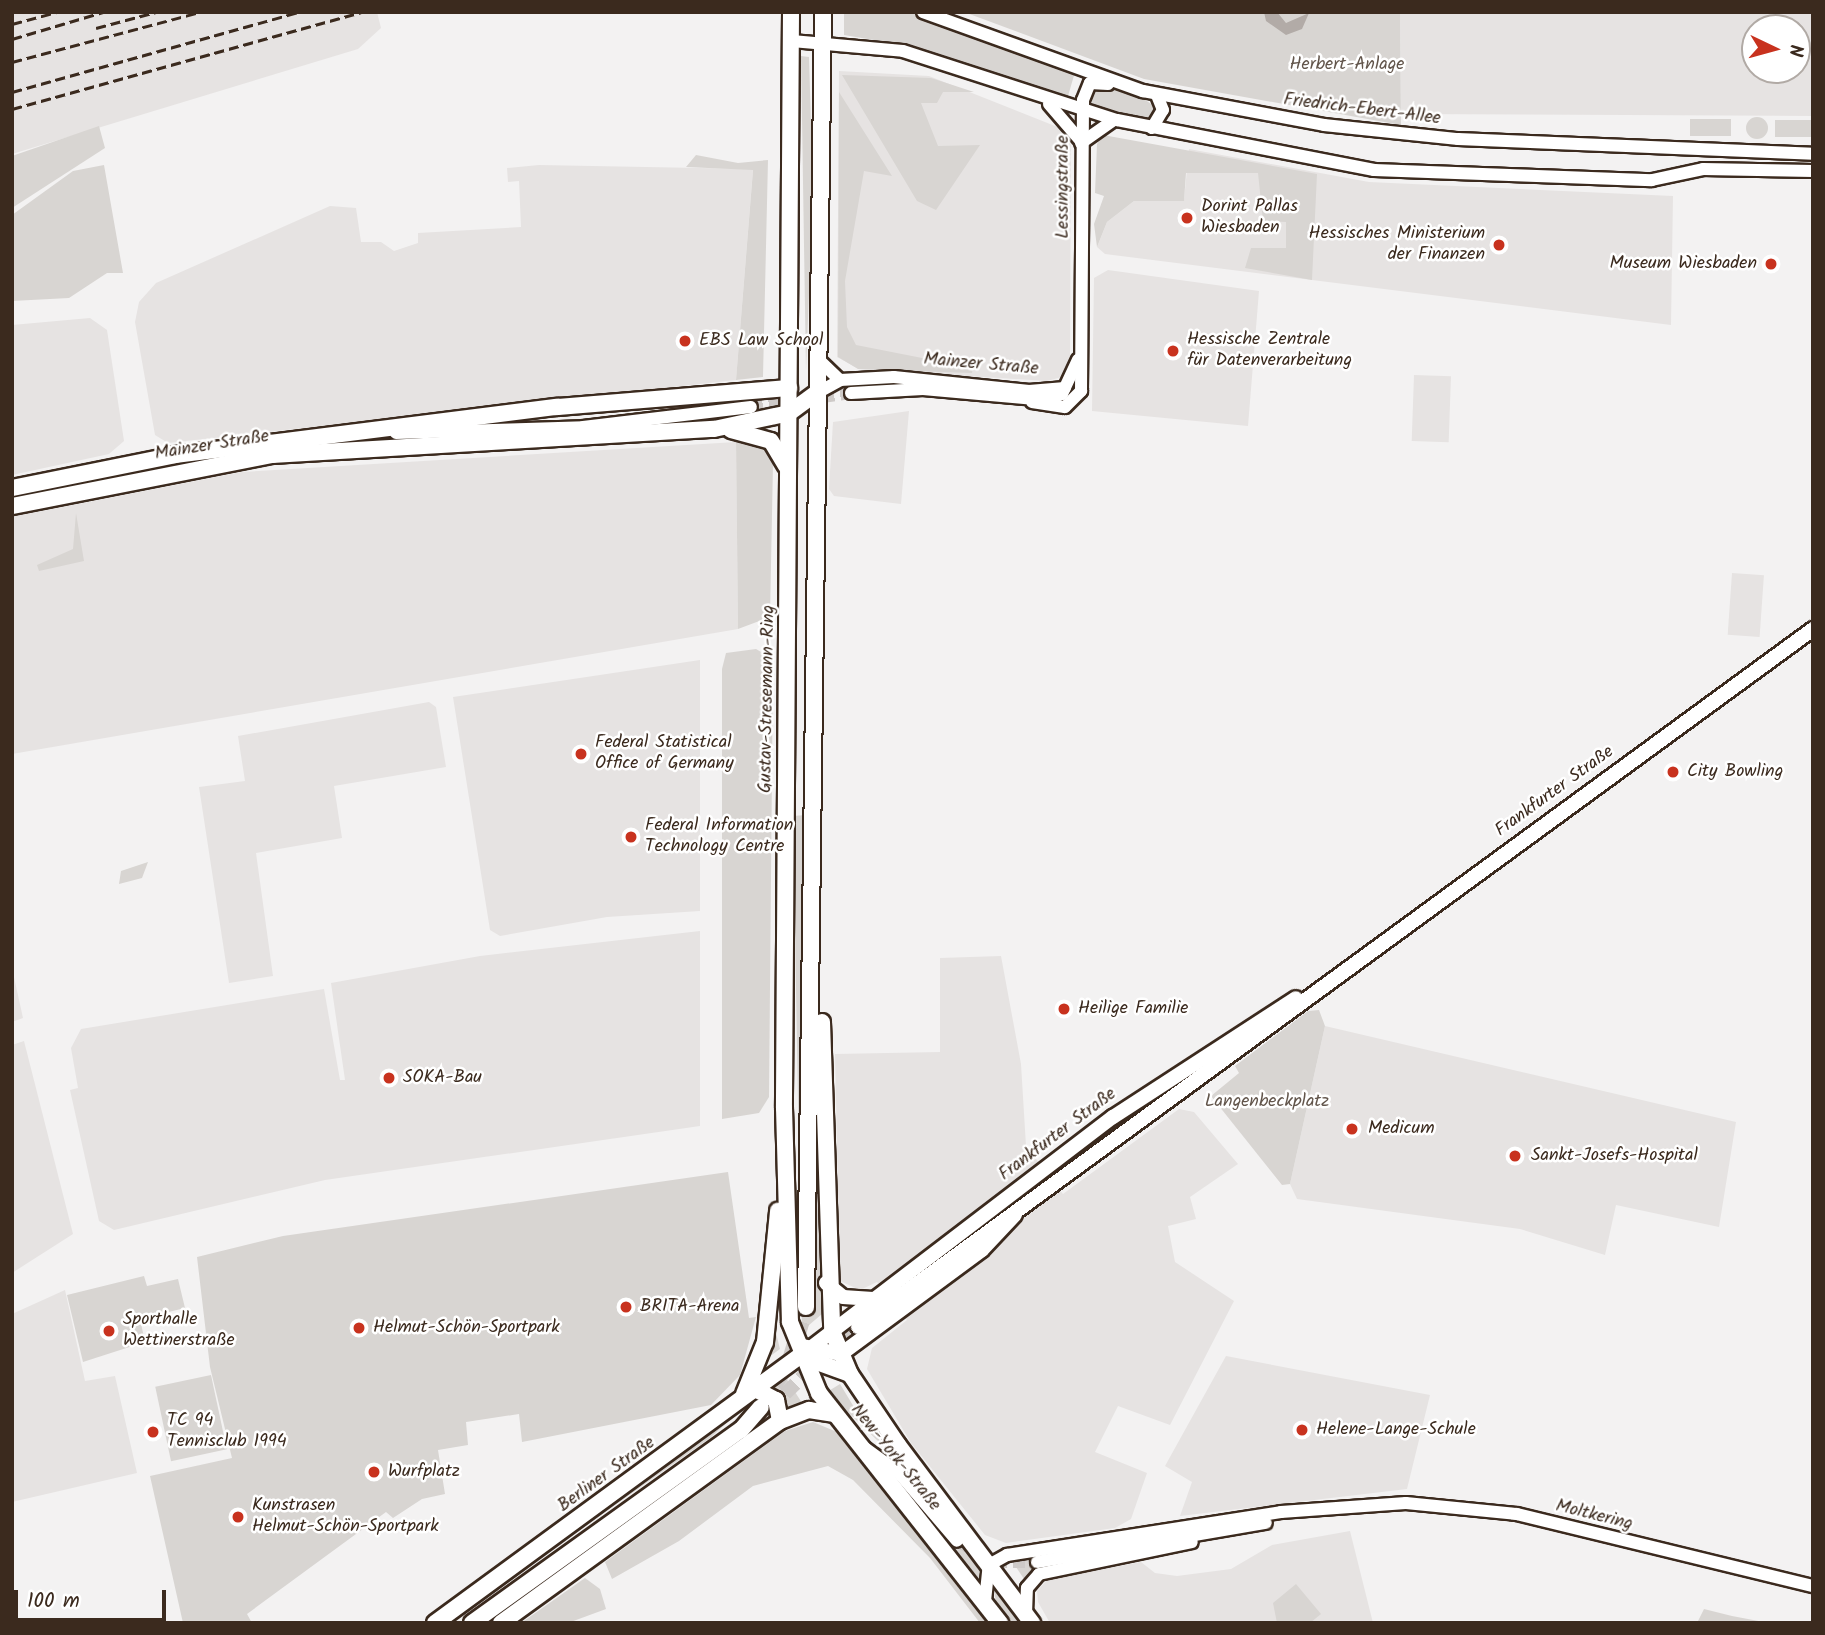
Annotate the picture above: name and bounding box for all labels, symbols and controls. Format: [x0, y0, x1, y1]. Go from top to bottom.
north arrow [1741, 14, 1811, 84]
text: N [1779, 43, 1810, 58]
park label: Herbert-Anlage [1290, 54, 1404, 76]
street label: Friedrich-Ebert-Allee [1282, 90, 1442, 130]
street label: Lessingstraße [1053, 135, 1075, 239]
place label: Dorint Pallas Wiesbaden [1201, 197, 1298, 240]
marker: Dorint Pallas Wiesbaden [1179, 210, 1195, 226]
place label: Hessisches Ministerium der Finanzen [1309, 224, 1485, 266]
marker: Hessisches Ministerium der Finanzen [1491, 237, 1507, 253]
place label: Museum Wiesbaden [1609, 253, 1757, 275]
marker: Museum Wiesbaden [1763, 256, 1779, 272]
place label: EBS Law School [699, 330, 823, 352]
place label: Hessische Zentrale für Datenverarbeitung [1187, 330, 1352, 372]
marker: EBS Law School [677, 333, 693, 349]
marker: Hessische Zentrale für Datenverarbeitung [1165, 343, 1181, 359]
street label: Mainzer Straße [923, 349, 1039, 381]
street label: Mainzer Straße [153, 426, 271, 466]
street label: Gustav-Stresemann-Ring [756, 605, 780, 793]
place label: Federal Statistical Office of Germany [595, 733, 734, 776]
street label: Frankfurter Straße [1492, 742, 1618, 842]
marker: Federal Statistical Office of Germany [573, 746, 589, 762]
place label: City Bowling [1687, 761, 1783, 783]
marker: City Bowling [1665, 764, 1681, 780]
place label: Federal Information Technology Centre [645, 816, 793, 858]
marker: Federal Information Technology Centre [623, 829, 639, 845]
place label: Heilige Familie [1078, 998, 1188, 1020]
marker: Heilige Familie [1056, 1001, 1072, 1017]
place label: SOKA-Bau [403, 1067, 482, 1089]
marker: SOKA-Bau [381, 1070, 397, 1086]
street label: Frankfurter Straße [995, 1084, 1121, 1186]
park label: Langenbeckplatz [1205, 1091, 1329, 1113]
place label: Medicum [1368, 1118, 1435, 1140]
marker: Medicum [1342, 1119, 1362, 1139]
place label: Sankt-Josefs-Hospital [1531, 1145, 1698, 1167]
marker: Sankt-Josefs-Hospital [1505, 1146, 1525, 1166]
place label: BRITA-Arena [640, 1296, 739, 1318]
marker: BRITA-Arena [618, 1299, 634, 1315]
place label: Sporthalle Wettinerstraße [123, 1310, 235, 1352]
place label: Helmut-Schön-Sportpark [373, 1317, 560, 1339]
marker: Helmut-Schön-Sportpark [351, 1320, 367, 1336]
marker: Sporthalle Wettinerstraße [101, 1323, 117, 1339]
street label: New-York-Straße [845, 1400, 945, 1516]
place label: TC 94 Tennisclub 1994 [167, 1411, 287, 1454]
place label: Helene-Lange-Schule [1316, 1419, 1476, 1441]
marker: Helene-Lange-Schule [1294, 1422, 1310, 1438]
marker: TC 94 Tennisclub 1994 [145, 1424, 161, 1440]
street label: Berliner Straße [554, 1433, 660, 1517]
place label: Wurfplatz [388, 1461, 460, 1483]
marker: Wurfplatz [366, 1464, 382, 1480]
place label: Kunstrasen Helmut-Schön-Sportpark [252, 1496, 439, 1538]
street label: Moltkering [1553, 1496, 1635, 1536]
marker: Kunstrasen Helmut-Schön-Sportpark [230, 1509, 246, 1525]
scale bar [18, 1576, 170, 1620]
text: 100 m [27, 1585, 80, 1618]

